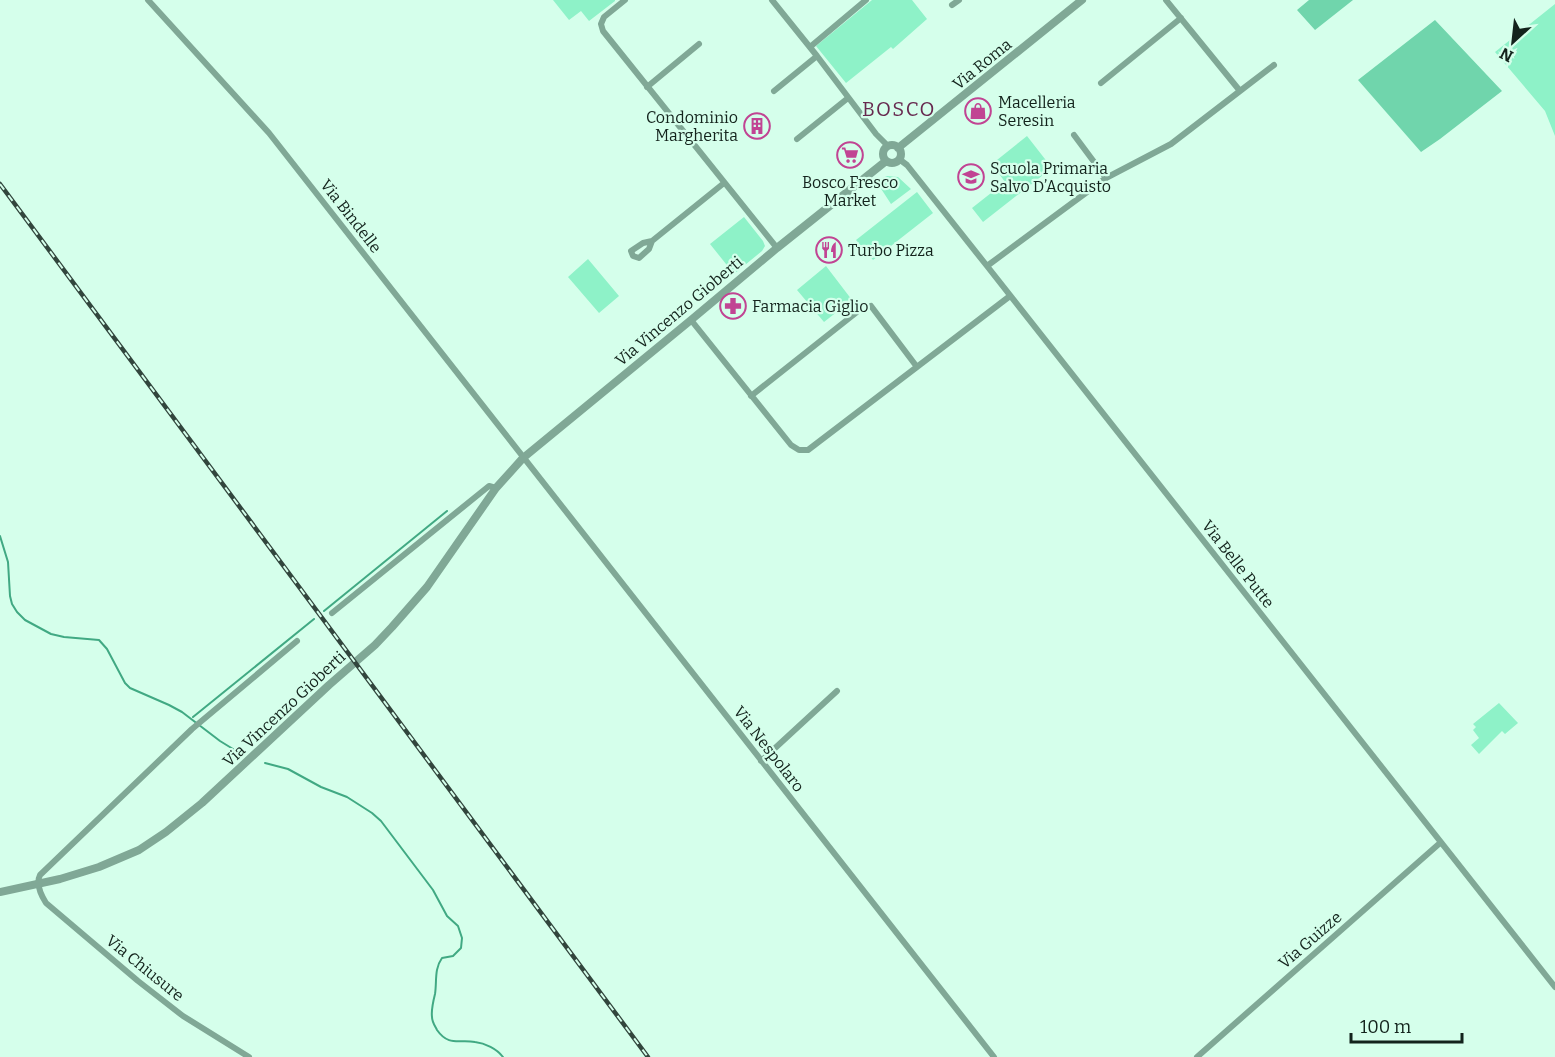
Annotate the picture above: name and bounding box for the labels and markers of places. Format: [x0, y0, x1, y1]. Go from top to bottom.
place label: Macelleria Seresin [998, 93, 1076, 130]
shop icon: Macelleria Seresin [963, 96, 993, 126]
place label: Condominio Margherita [646, 108, 738, 145]
building icon: Condominio Margherita [742, 111, 772, 141]
supermarket icon: Bosco Fresco Market [835, 140, 865, 170]
place label: Scuola Primaria Salvo D’Acquisto [990, 159, 1111, 196]
school or university icon: Scuola Primaria Salvo D’Acquisto [956, 162, 986, 192]
place label: Bosco Fresco Market [802, 173, 898, 210]
restaurant icon: Turbo Pizza [814, 235, 844, 265]
place label: Turbo Pizza [848, 241, 934, 260]
pharmacy icon: Farmacia Giglio [718, 291, 748, 321]
place label: Farmacia Giglio [752, 297, 869, 316]

